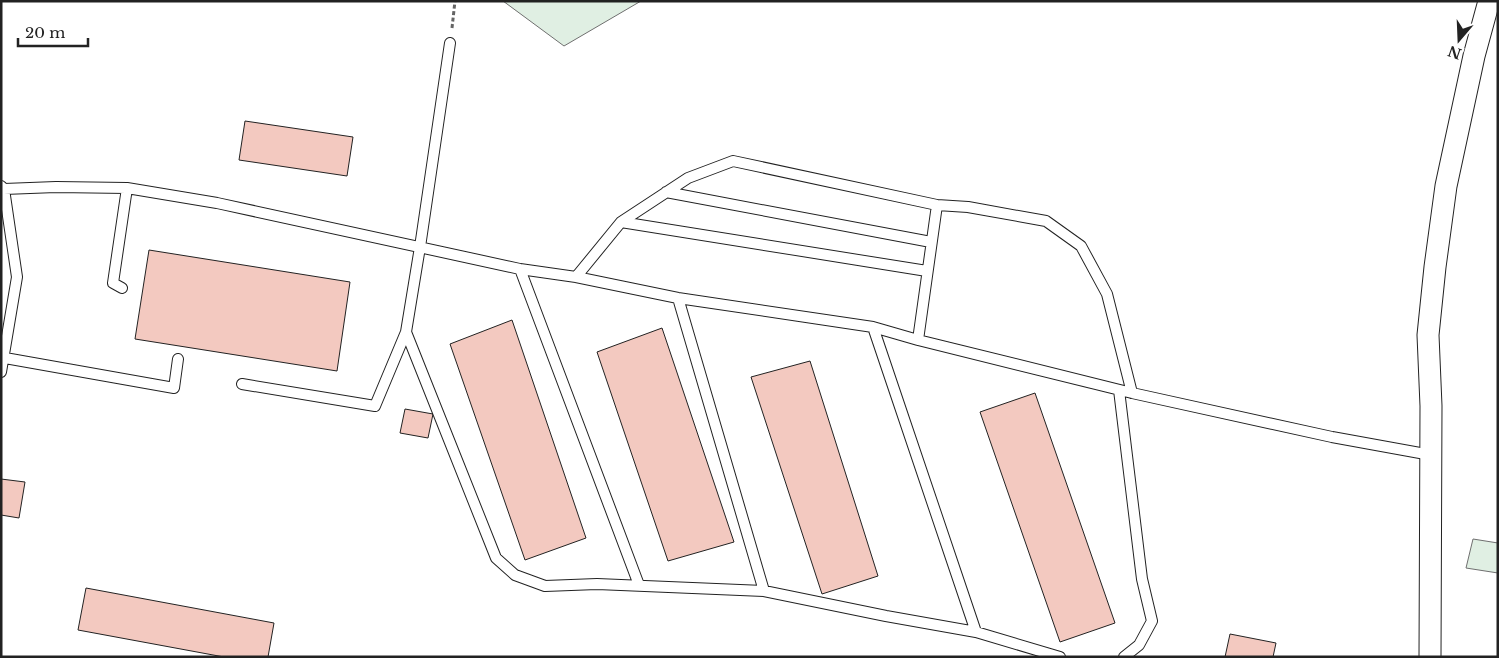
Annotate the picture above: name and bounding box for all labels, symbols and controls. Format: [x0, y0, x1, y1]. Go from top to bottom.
scale bar [18, 15, 88, 47]
north arrow [1434, 15, 1484, 65]
text: 20 m [25, 23, 65, 42]
text: N [1446, 42, 1464, 63]

